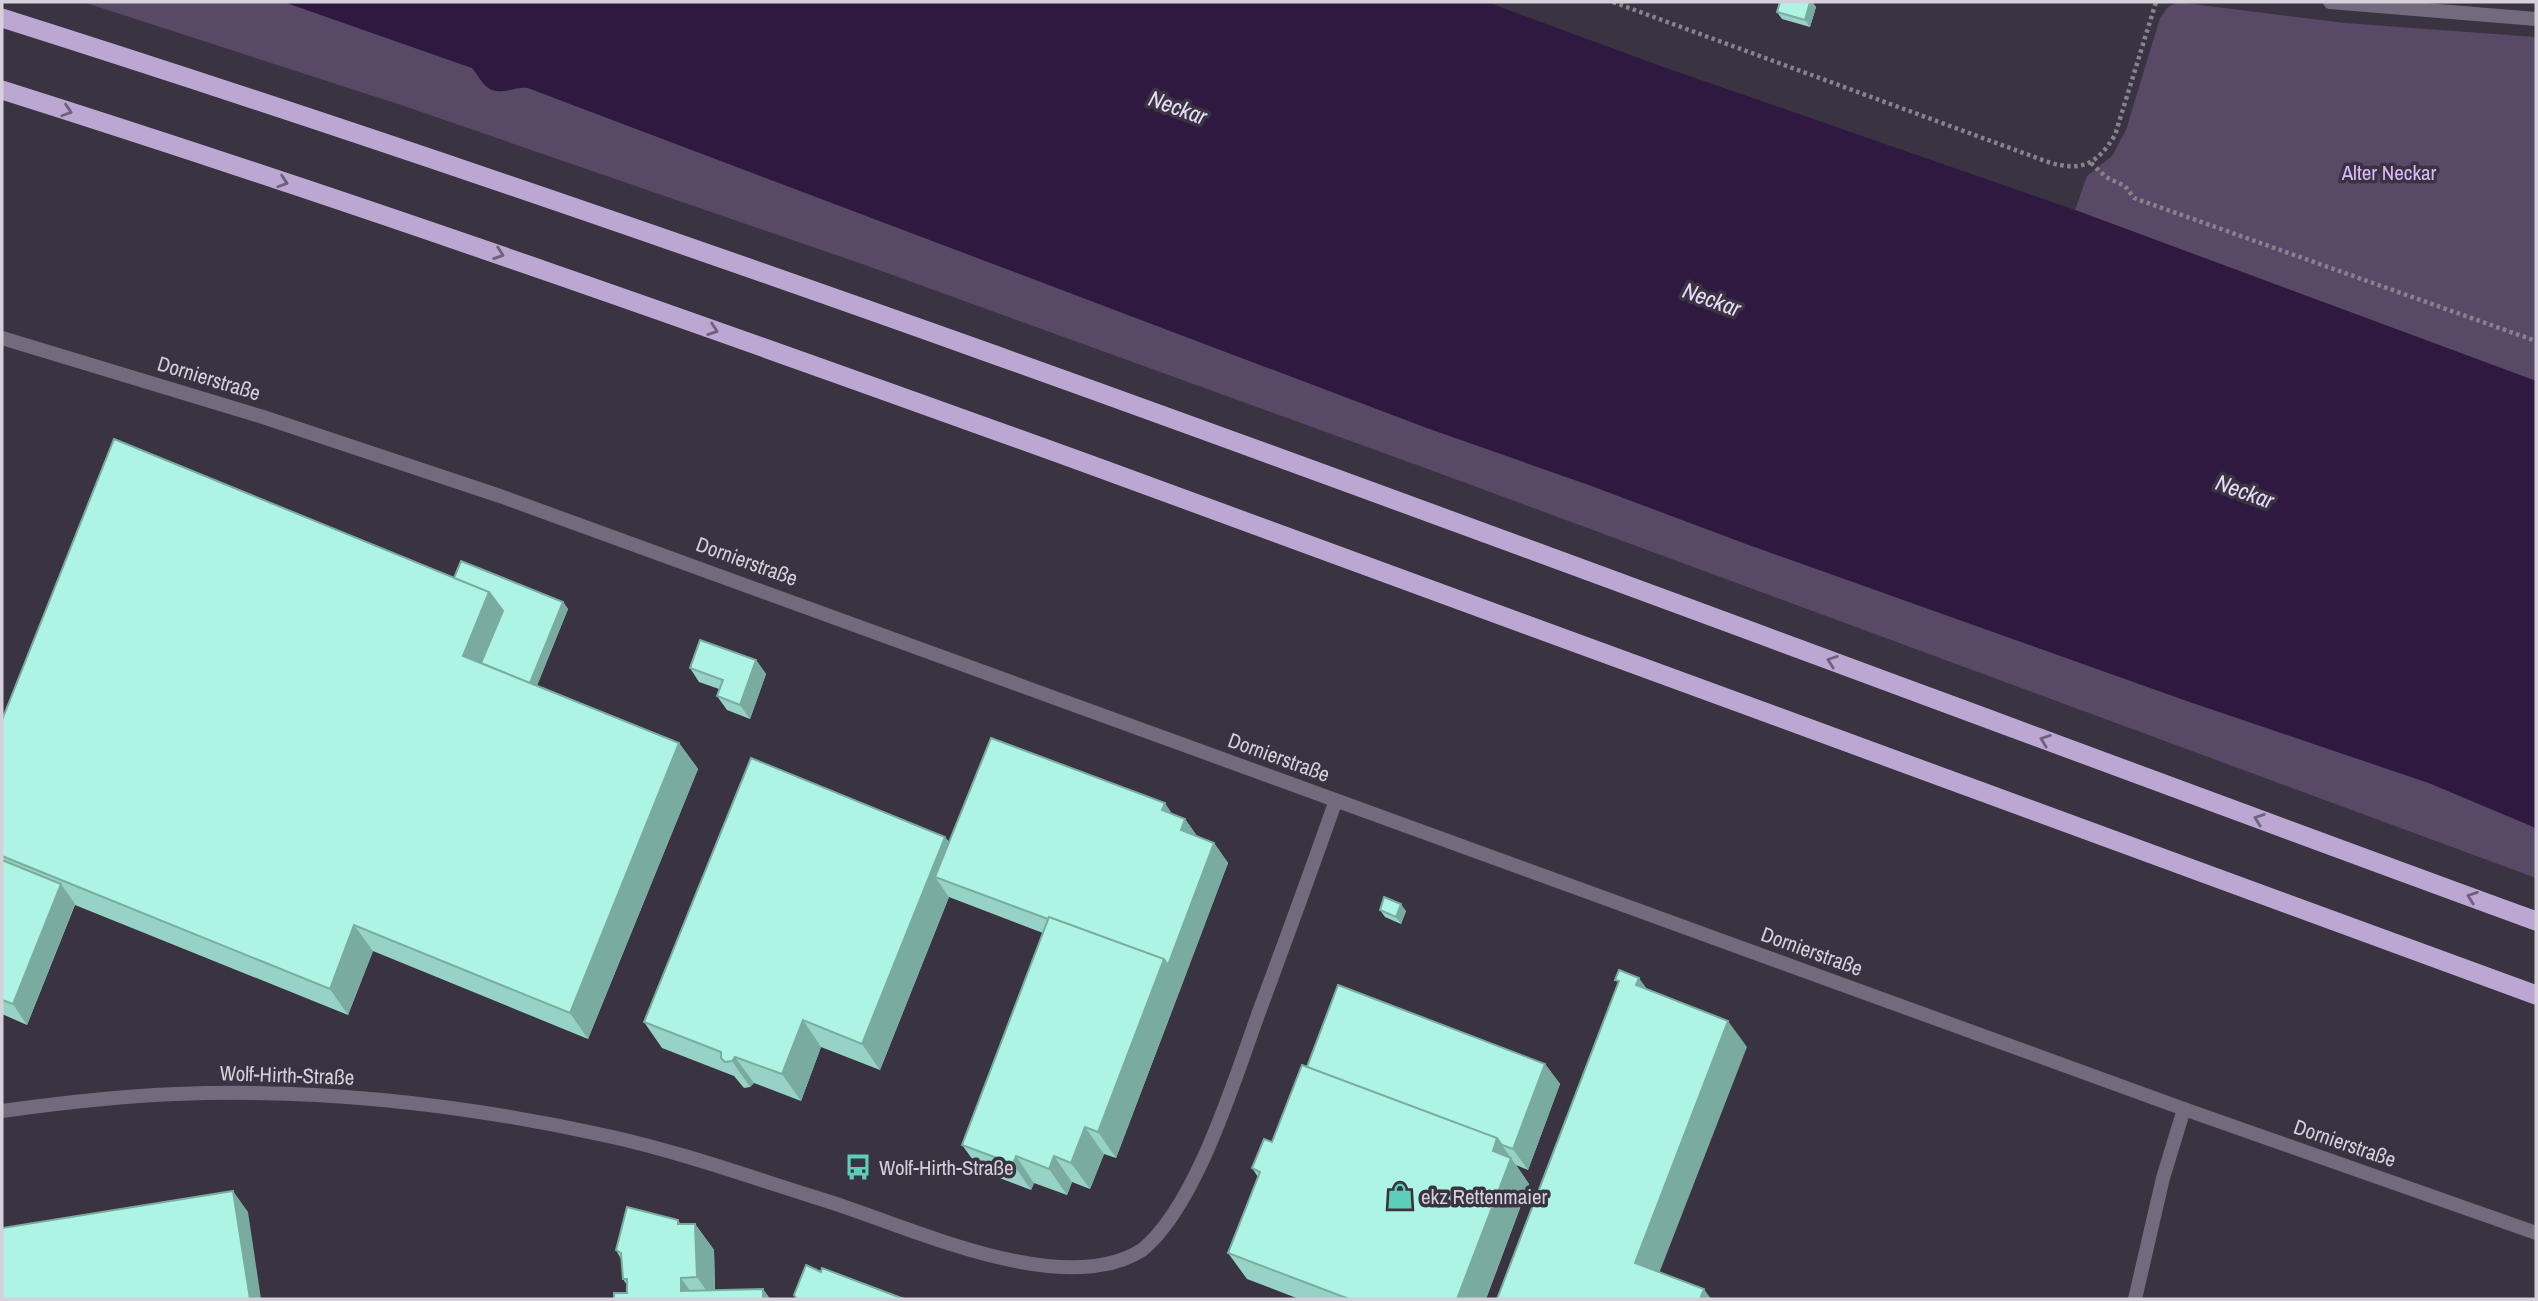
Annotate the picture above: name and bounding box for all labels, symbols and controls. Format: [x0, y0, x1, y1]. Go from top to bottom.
water label: Neckar [1145, 82, 1212, 132]
one-way arrow [60, 103, 73, 117]
park label: Alter Neckar [2341, 158, 2437, 187]
one-way arrow [276, 174, 289, 188]
one-way arrow [492, 246, 504, 260]
water label: Neckar [1679, 274, 1746, 324]
one-way arrow [707, 322, 719, 336]
street label: Dornierstraße [154, 349, 264, 407]
water label: Neckar [2212, 466, 2279, 516]
street label: Dornierstraße [692, 529, 802, 593]
one-way arrow [1826, 655, 1838, 669]
street label: Dornierstraße [1224, 725, 1334, 789]
one-way arrow [2040, 734, 2052, 748]
one-way arrow [2253, 813, 2265, 827]
one-way arrow [2467, 891, 2479, 905]
street label: Dornierstraße [1757, 919, 1867, 983]
street label: Wolf-Hirth-Straße [219, 1058, 355, 1092]
street label: Dornierstraße [2290, 1112, 2400, 1174]
bus stop icon: Wolf-Hirth-Straße [843, 1152, 873, 1182]
place label: Wolf-Hirth-Straße [879, 1153, 1014, 1182]
shop icon: ekz Rettenmaier [1385, 1181, 1415, 1211]
place label: ekz Rettenmaier [1421, 1182, 1548, 1211]

